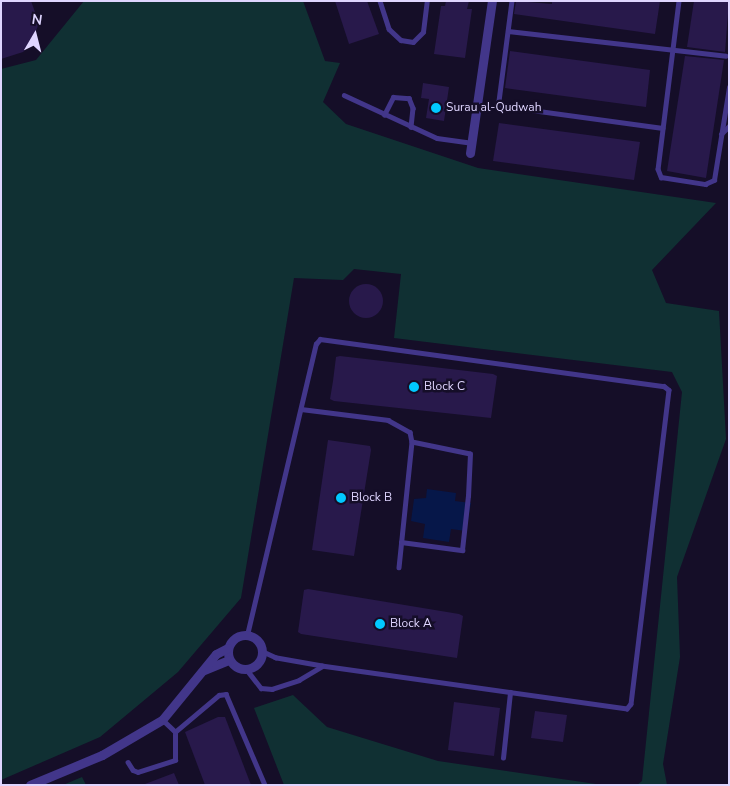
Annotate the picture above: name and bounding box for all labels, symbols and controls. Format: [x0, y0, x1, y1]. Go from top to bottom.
north arrow [10, 10, 60, 60]
text: N [31, 10, 44, 30]
place label: Surau al-Qudwah [446, 101, 542, 115]
marker: Surau al-Qudwah [430, 102, 442, 114]
place label: Block C [424, 380, 465, 394]
marker: Block C [408, 381, 420, 393]
place label: Block B [351, 491, 392, 505]
marker: Block B [335, 492, 347, 504]
place label: Block A [390, 617, 432, 631]
marker: Block A [374, 618, 386, 630]

